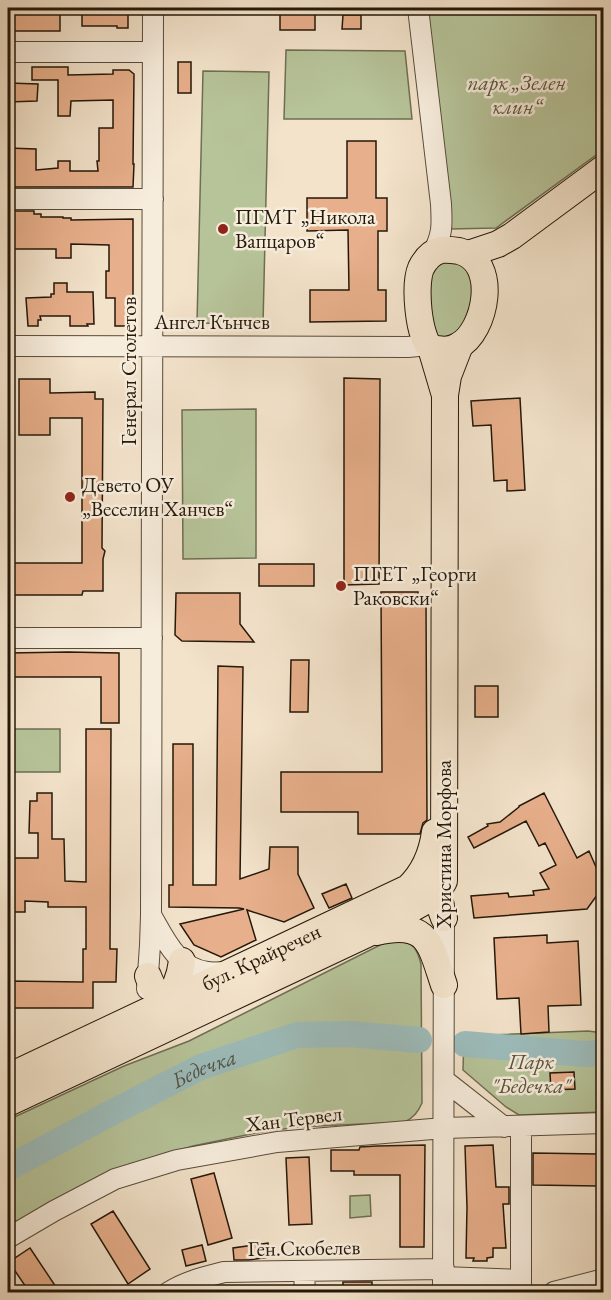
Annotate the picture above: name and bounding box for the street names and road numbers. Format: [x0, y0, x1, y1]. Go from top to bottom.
street label: Генерал Столетов [115, 296, 142, 446]
street label: Ангел Кънчев [153, 308, 270, 335]
street label: Христина Морфова [430, 759, 457, 929]
street label: бул. Крайречен [197, 917, 325, 997]
street label: Хан Тервел [243, 1099, 343, 1138]
street label: Ген.Скобелев [247, 1233, 361, 1262]

